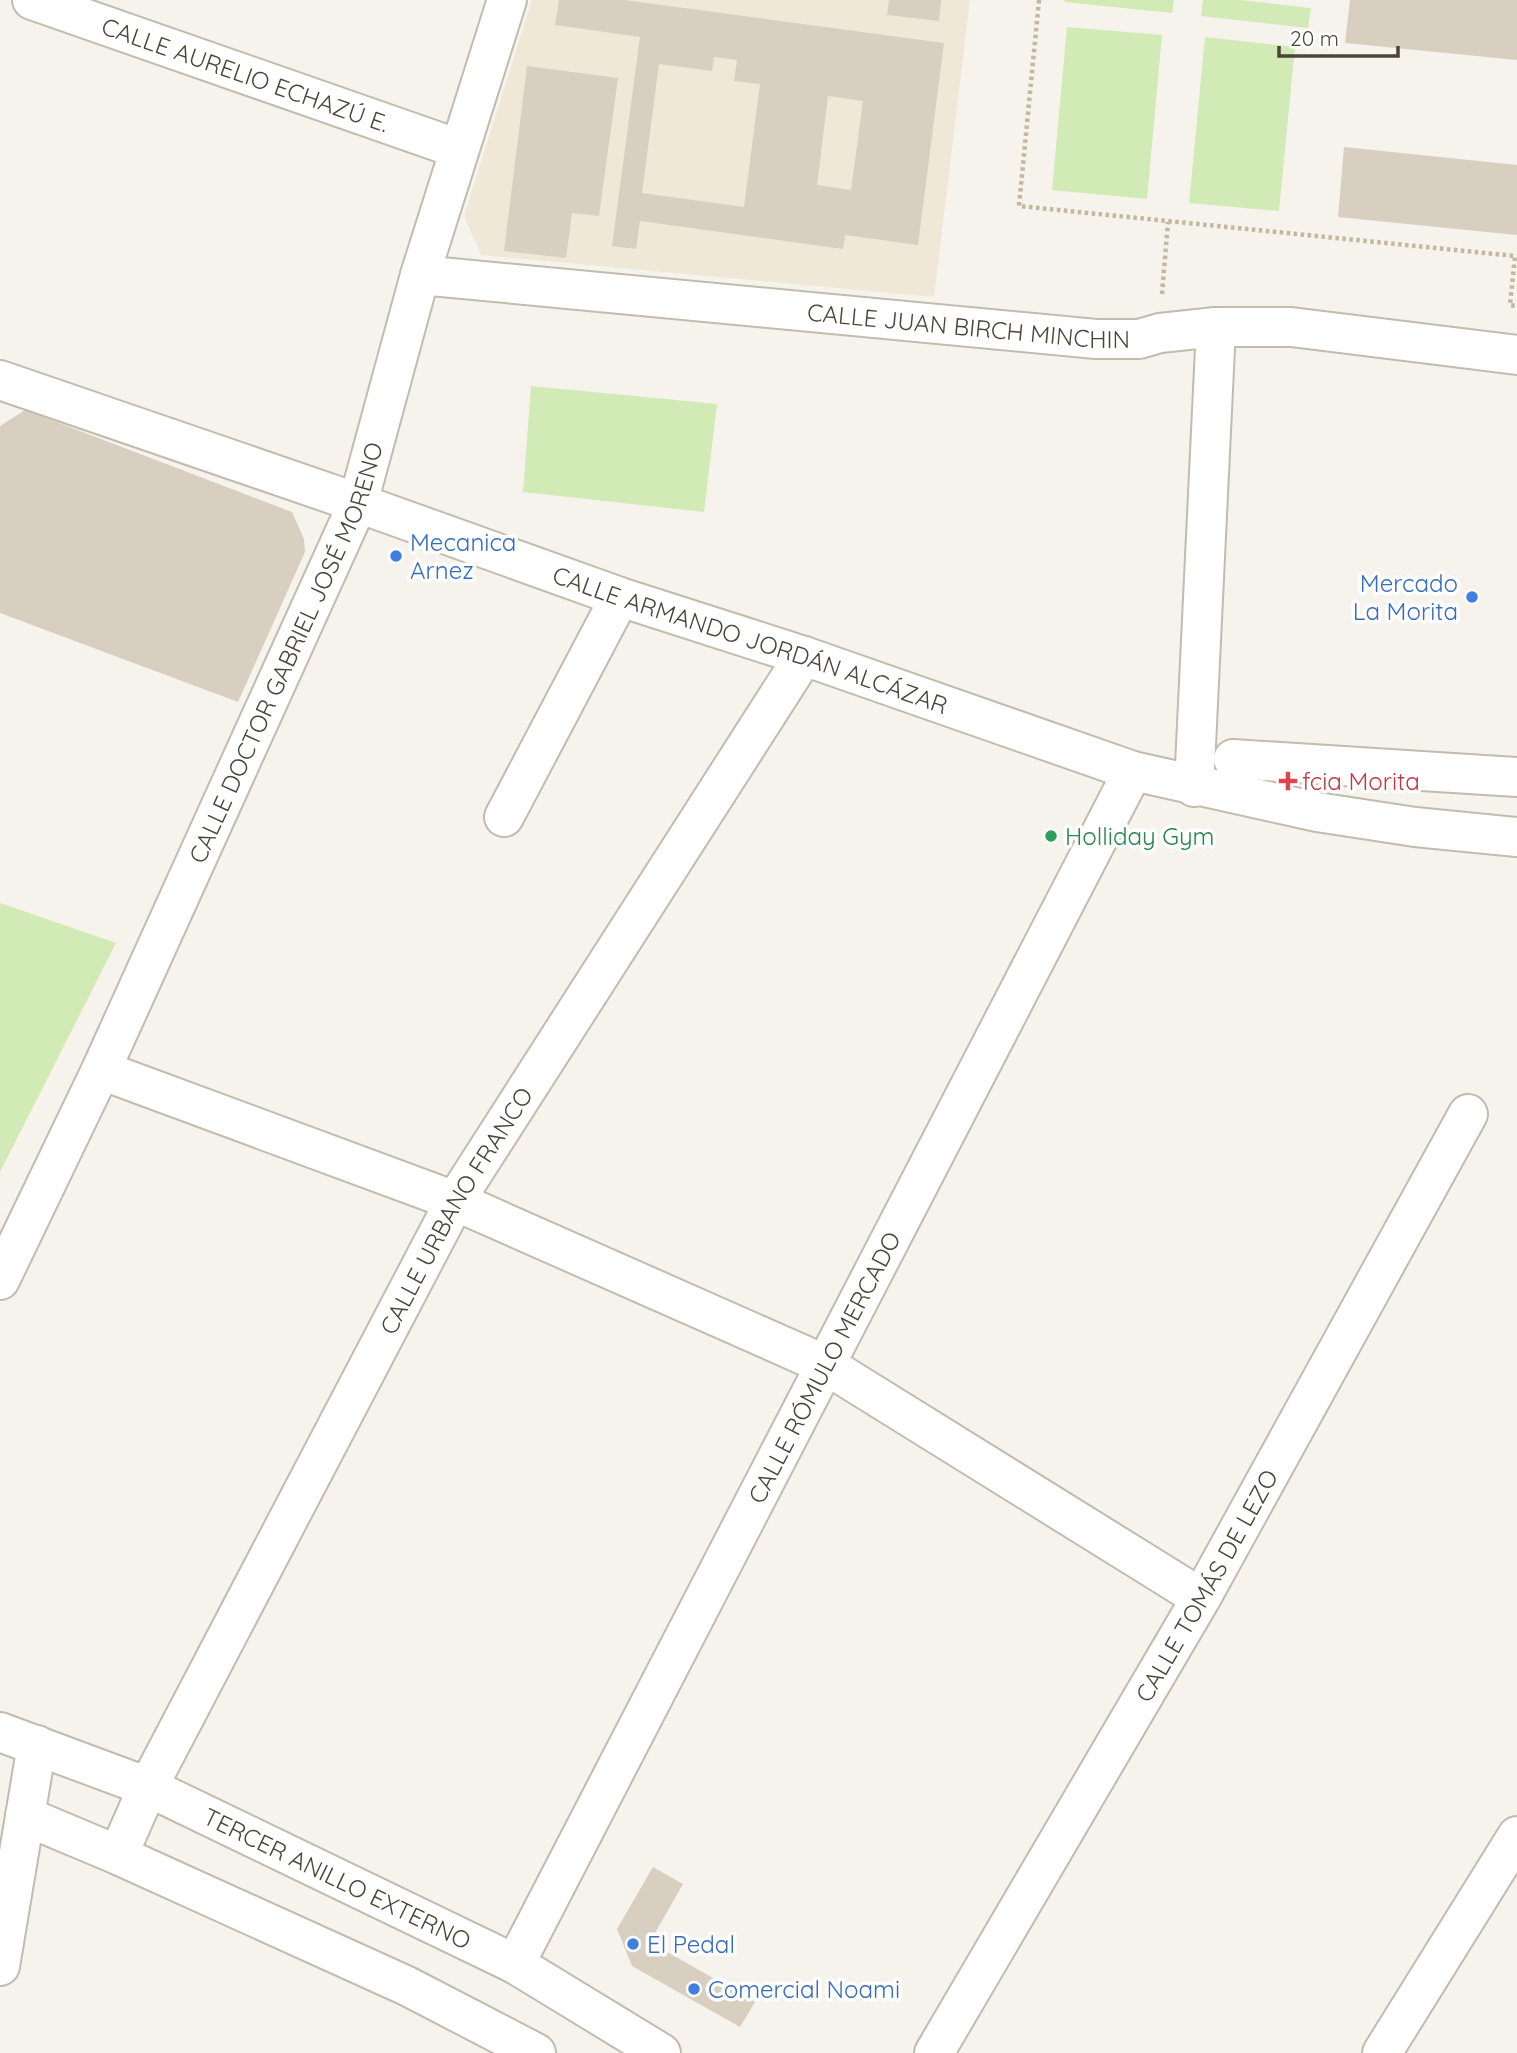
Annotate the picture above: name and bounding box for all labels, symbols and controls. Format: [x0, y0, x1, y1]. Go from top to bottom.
street label: CALLE AURELIO ECHAZÚ E. [98, 11, 393, 138]
scale bar [1279, 14, 1398, 58]
text: 20 m [1290, 25, 1339, 51]
street label: CALLE JUAN BIRCH MINCHIN [806, 297, 1130, 354]
street label: CALLE DOCTOR GABRIEL JOSÉ MORENO [182, 439, 389, 868]
place label: Mecanica Arnez [410, 527, 516, 585]
marker: Mecanica Arnez [388, 548, 404, 564]
street label: CALLE ARMANDO JORDÁN ALCÁZAR [549, 559, 952, 720]
place label: Mercado La Morita [1353, 568, 1458, 626]
marker: Mercado La Morita [1464, 589, 1480, 605]
place label: fcia Morita [1302, 766, 1420, 796]
marker: fcia Morita [1280, 773, 1296, 789]
place label: Holliday Gym [1065, 821, 1214, 851]
marker: Holliday Gym [1043, 828, 1059, 844]
street label: CALLE URBANO FRANCO [373, 1081, 539, 1339]
street label: CALLE RÓMULO MERCADO [741, 1226, 907, 1508]
street label: CALLE TOMÁS DE LEZO [1128, 1464, 1284, 1707]
street label: TERCER ANILLO EXTERNO [199, 1801, 476, 1956]
place label: El Pedal [647, 1929, 735, 1959]
marker: El Pedal [625, 1936, 641, 1952]
place label: Comercial Noami [708, 1974, 900, 2004]
marker: Comercial Noami [686, 1981, 702, 1997]

